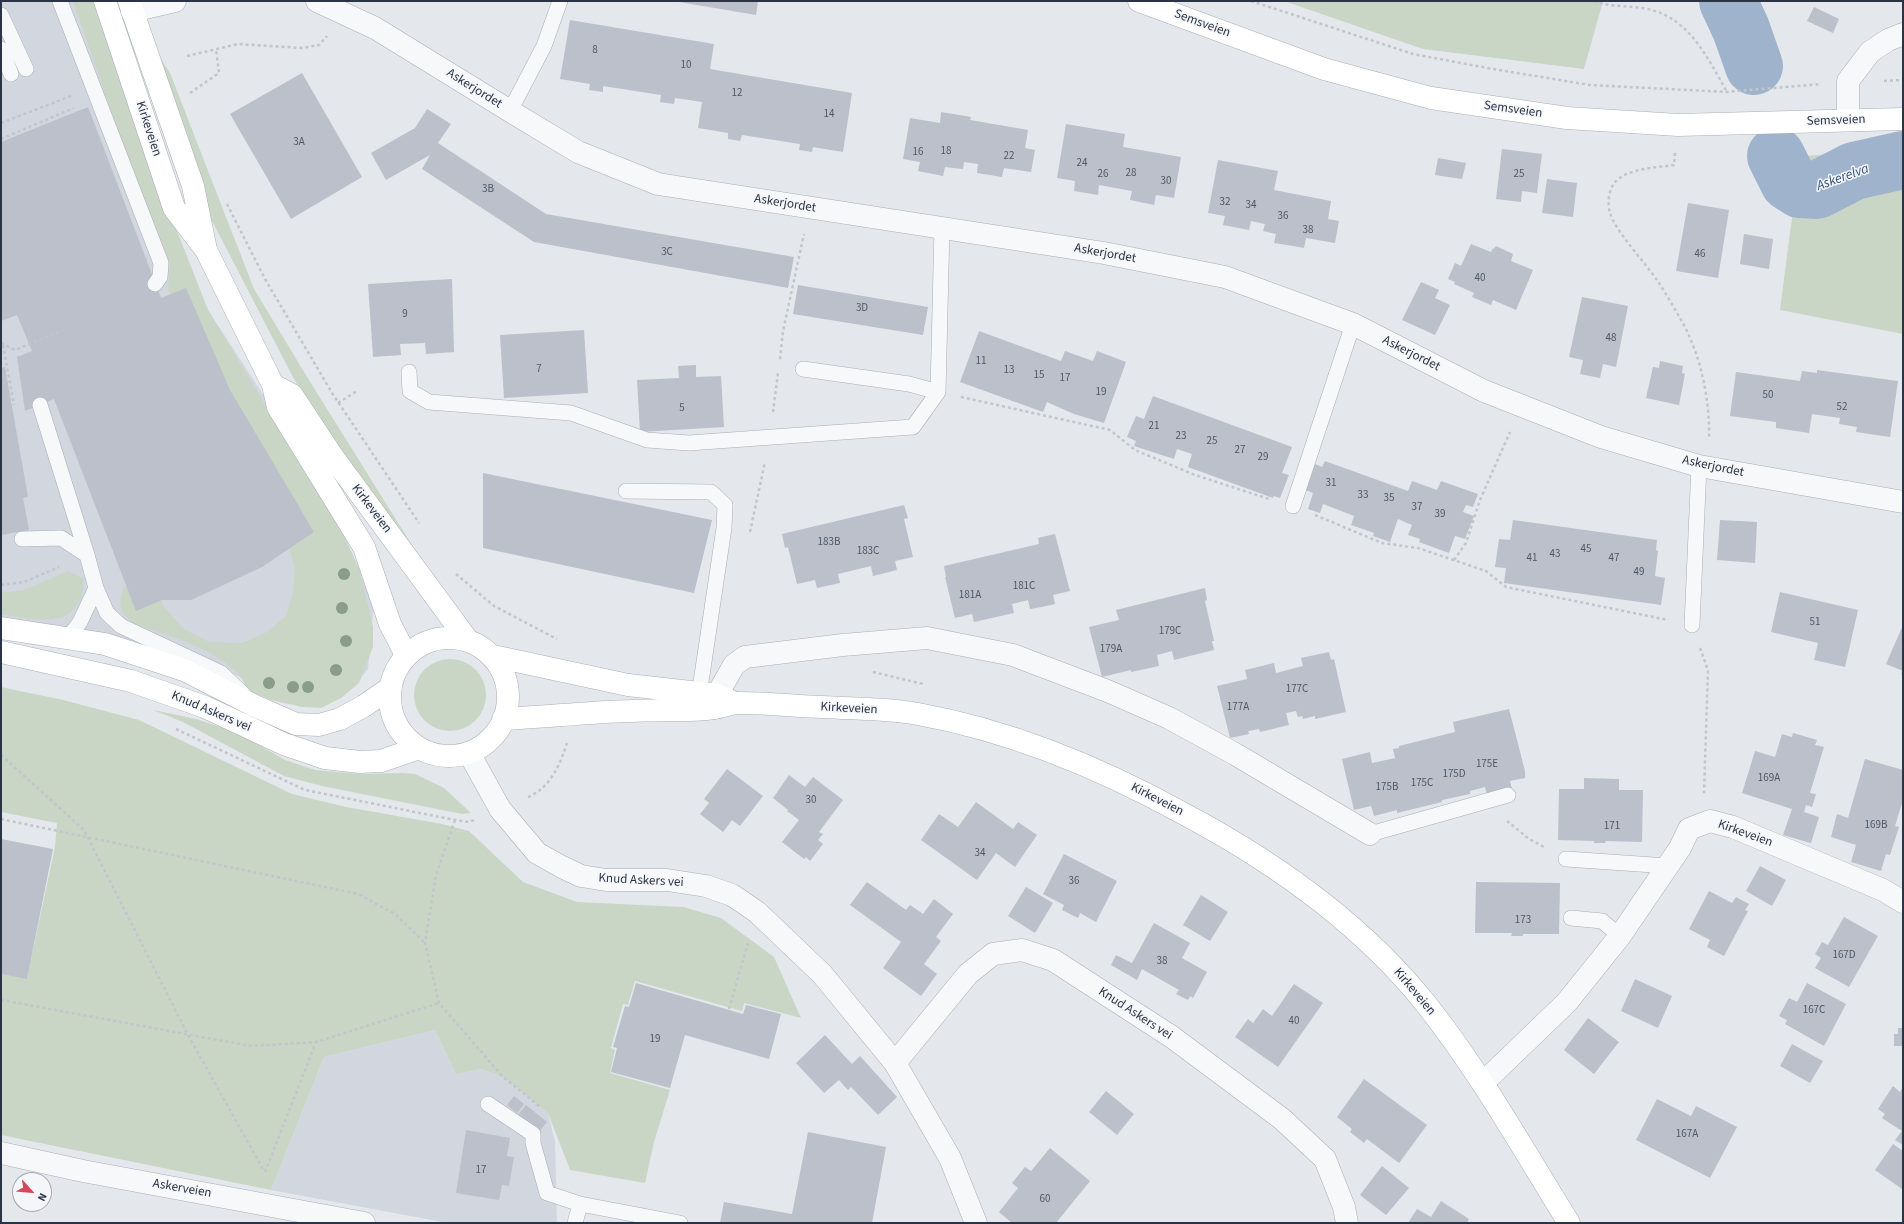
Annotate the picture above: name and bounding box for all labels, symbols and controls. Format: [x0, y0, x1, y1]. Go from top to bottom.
street label: Semsveien [1172, 7, 1232, 41]
house number: 8 [592, 44, 598, 58]
house number: 10 [681, 59, 691, 73]
street label: Askerjordet [443, 66, 505, 112]
house number: 12 [732, 87, 742, 101]
street label: Semsveien [1483, 98, 1543, 122]
street label: Kirkeveien [132, 99, 164, 159]
house number: 14 [824, 108, 834, 122]
street label: Semsveien [1806, 112, 1866, 130]
house number: 3A [293, 136, 305, 150]
house number: 18 [941, 145, 951, 159]
house number: 16 [913, 146, 923, 160]
house number: 22 [1004, 150, 1014, 164]
house number: 24 [1077, 157, 1087, 171]
water label: Askerelva [1815, 161, 1871, 195]
house number: 28 [1126, 167, 1136, 181]
house number: 26 [1098, 168, 1108, 182]
house number: 25 [1514, 168, 1524, 182]
house number: 30 [1161, 175, 1171, 189]
house number: 3B [482, 183, 494, 197]
street label: Askerjordet [753, 191, 817, 217]
house number: 32 [1220, 196, 1230, 210]
house number: 34 [1246, 199, 1256, 213]
house number: 36 [1278, 210, 1288, 224]
house number: 38 [1303, 224, 1313, 238]
street label: Askerjordet [1073, 241, 1137, 267]
house number: 3C [661, 246, 673, 260]
house number: 46 [1695, 248, 1705, 262]
house number: 40 [1475, 272, 1485, 286]
house number: 3D [856, 302, 868, 316]
house number: 9 [402, 308, 408, 322]
house number: 48 [1606, 332, 1616, 346]
street label: Askerjordet [1380, 333, 1442, 375]
house number: 11 [976, 355, 986, 369]
house number: 7 [536, 363, 542, 377]
house number: 13 [1004, 364, 1014, 378]
house number: 15 [1034, 369, 1044, 383]
house number: 17 [1060, 372, 1070, 386]
house number: 19 [1096, 386, 1106, 400]
house number: 50 [1763, 389, 1773, 403]
house number: 52 [1837, 401, 1847, 415]
house number: 5 [679, 402, 685, 416]
house number: 21 [1149, 420, 1159, 434]
house number: 23 [1176, 430, 1186, 444]
house number: 25 [1207, 435, 1217, 449]
house number: 27 [1235, 444, 1245, 458]
house number: 29 [1258, 451, 1268, 465]
street label: Askerjordet [1681, 453, 1745, 481]
house number: 31 [1326, 477, 1336, 491]
street label: Kirkeveien [348, 481, 394, 537]
house number: 33 [1358, 489, 1368, 503]
house number: 35 [1384, 492, 1394, 506]
house number: 37 [1412, 501, 1422, 515]
house number: 39 [1435, 508, 1445, 522]
house number: 183B [818, 536, 840, 550]
house number: 45 [1581, 543, 1591, 557]
house number: 183C [857, 545, 879, 559]
house number: 43 [1550, 548, 1560, 562]
house number: 41 [1527, 552, 1537, 566]
house number: 47 [1609, 552, 1619, 566]
house number: 49 [1634, 566, 1644, 580]
house number: 181C [1013, 580, 1035, 594]
house number: 181A [959, 589, 981, 603]
house number: 51 [1810, 616, 1820, 630]
house number: 179C [1159, 625, 1181, 639]
house number: 179A [1100, 643, 1122, 657]
house number: 177C [1286, 683, 1308, 697]
street label: Knud Askers vei [169, 688, 253, 736]
street label: Kirkeveien [820, 700, 878, 718]
house number: 177A [1227, 701, 1249, 715]
house number: 175E [1476, 758, 1498, 772]
house number: 175D [1442, 768, 1466, 782]
house number: 169A [1758, 772, 1780, 786]
house number: 175C [1411, 777, 1433, 791]
street label: Kirkeveien [1128, 780, 1186, 820]
house number: 175B [1376, 781, 1398, 795]
house number: 30 [806, 794, 816, 808]
street label: Kirkeveien [1715, 817, 1775, 851]
house number: 169B [1865, 819, 1887, 833]
house number: 171 [1604, 820, 1620, 834]
house number: 34 [975, 847, 985, 861]
street label: Knud Askers vei [598, 871, 684, 891]
house number: 36 [1069, 875, 1079, 889]
house number: 173 [1515, 914, 1531, 928]
house number: 167D [1832, 949, 1856, 963]
house number: 38 [1157, 955, 1167, 969]
street label: Kirkeveien [1390, 965, 1438, 1019]
street label: Knud Askers vei [1095, 984, 1175, 1044]
house number: 167C [1803, 1004, 1825, 1018]
house number: 40 [1289, 1015, 1299, 1029]
house number: 19 [650, 1033, 660, 1047]
house number: 167A [1676, 1128, 1698, 1142]
house number: 17 [476, 1164, 486, 1178]
north arrow [12, 1172, 52, 1212]
street label: Askerveien [151, 1176, 213, 1202]
text: N [34, 1191, 51, 1204]
house number: 60 [1040, 1193, 1050, 1207]

